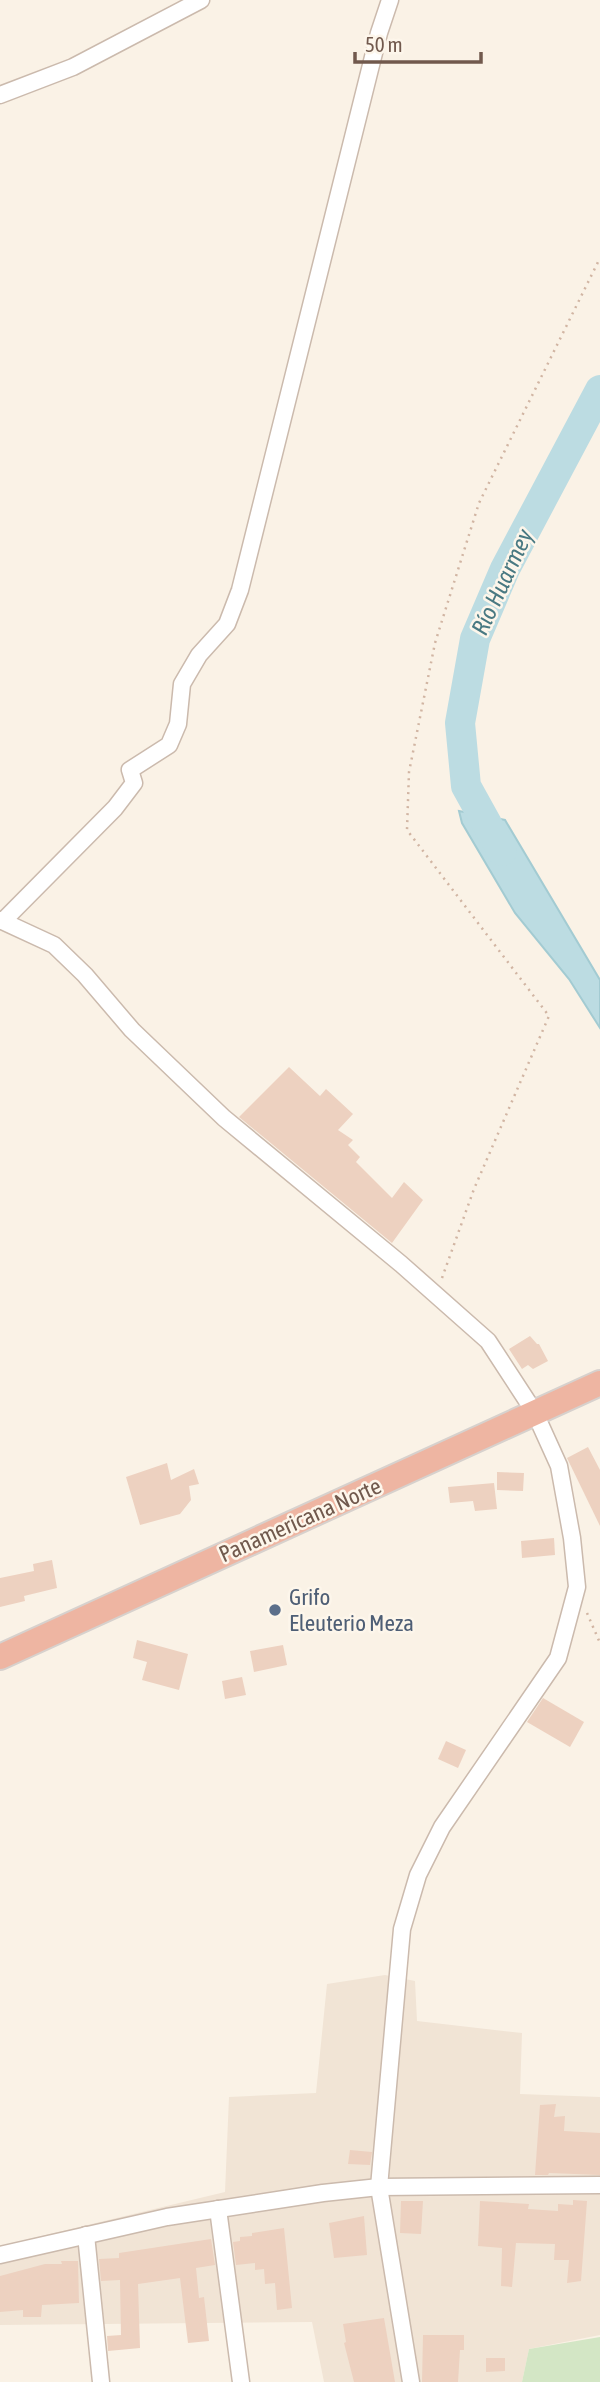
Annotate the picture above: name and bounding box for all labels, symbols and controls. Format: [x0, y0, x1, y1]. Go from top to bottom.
scale bar [355, 21, 481, 65]
text: 50 m [365, 32, 403, 56]
water label: Río Huarmey [466, 525, 538, 639]
street label: Panamericana Norte [215, 1473, 385, 1567]
place label: Grifo Eleuterio Meza [289, 1584, 414, 1636]
marker: Grifo Eleuterio Meza [267, 1602, 283, 1618]

